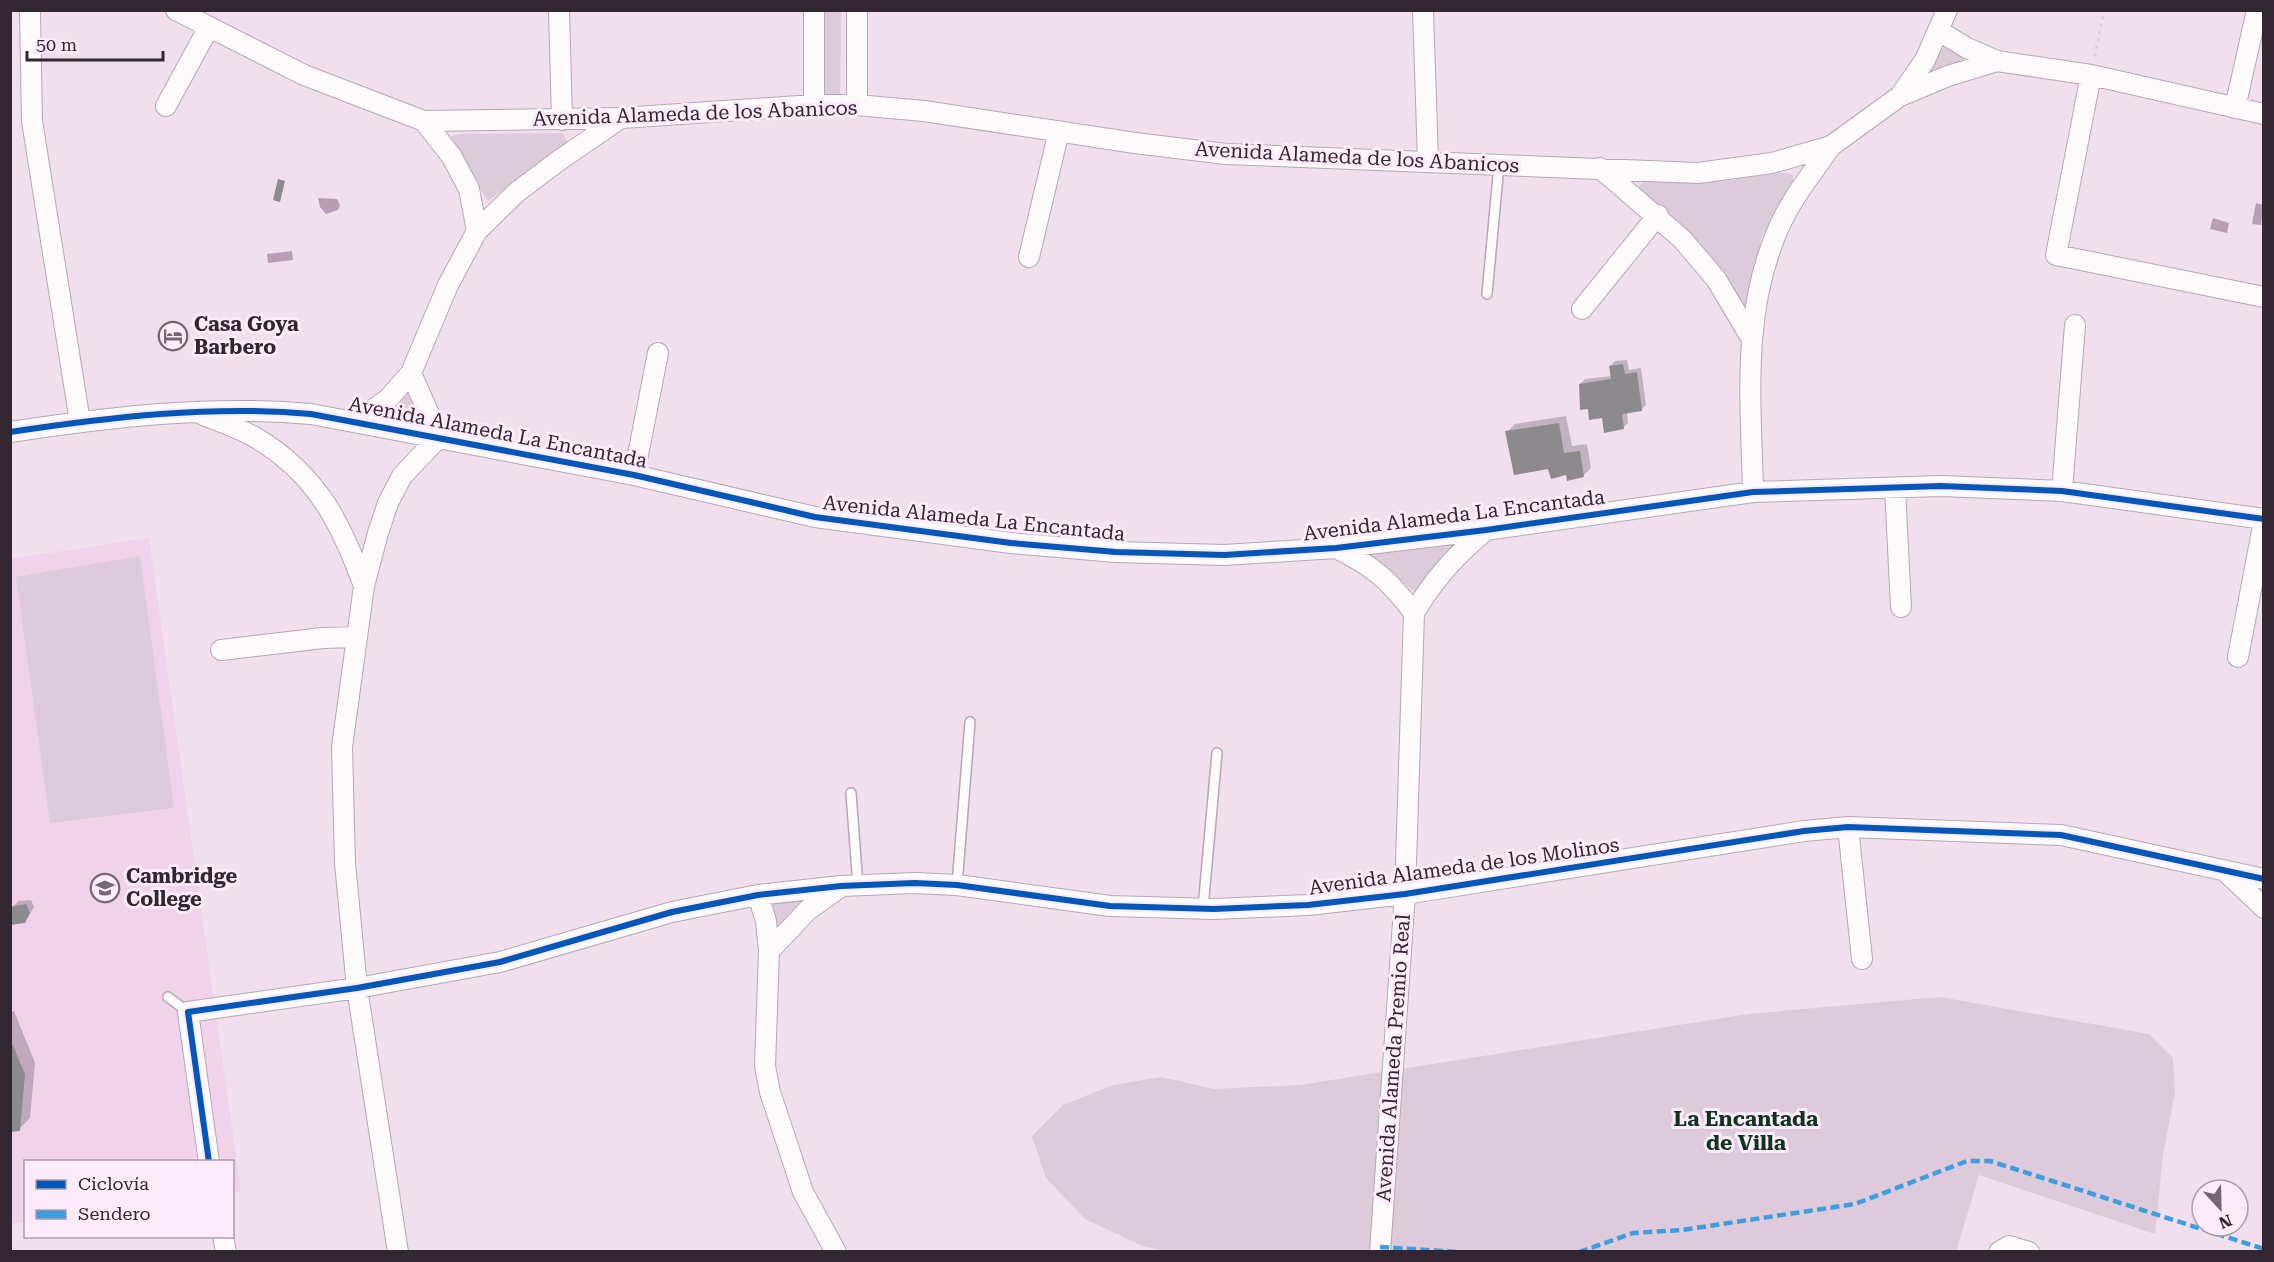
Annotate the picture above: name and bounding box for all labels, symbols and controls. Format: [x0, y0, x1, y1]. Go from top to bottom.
scale bar [27, 24, 164, 62]
text: 50 m [36, 34, 77, 55]
street label: Avenida Alameda de los Abanicos [532, 95, 858, 131]
street label: Avenida Alameda de los Abanicos [1194, 137, 1520, 177]
place label: Casa Goya Barbero [194, 312, 299, 359]
hotel icon: Casa Goya Barbero [157, 320, 189, 352]
street label: Avenida Alameda La Encantada [347, 391, 649, 473]
street label: Avenida Alameda La Encantada [1302, 485, 1606, 545]
street label: Avenida Alameda La Encantada [822, 490, 1126, 546]
street label: Avenida Alameda de los Molinos [1307, 832, 1621, 900]
place label: Cambridge College [126, 864, 237, 911]
school or university icon: Cambridge College [89, 872, 121, 904]
street label: Avenida Alameda Premio Real [1371, 913, 1415, 1203]
district label: La Encantada de Villa [1674, 1107, 1819, 1155]
legend [24, 1160, 234, 1238]
text: Ciclovía [78, 1173, 149, 1194]
north arrow [2190, 1178, 2250, 1238]
text: Sendero [78, 1203, 151, 1224]
text: N [2216, 1210, 2235, 1233]

